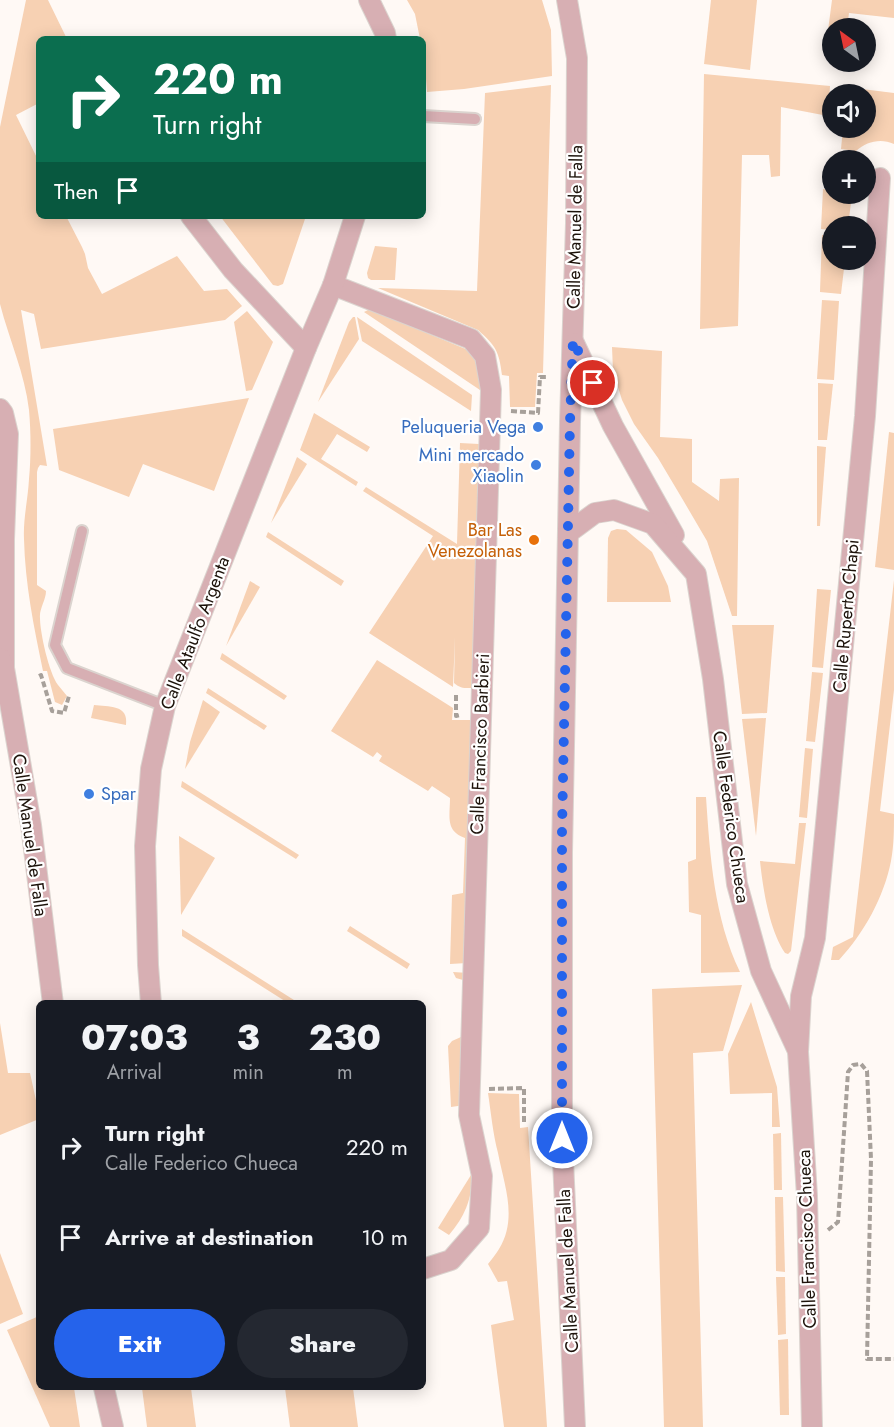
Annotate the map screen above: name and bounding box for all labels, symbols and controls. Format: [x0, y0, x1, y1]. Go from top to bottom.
north arrow [822, 18, 876, 72]
map controls [822, 18, 876, 270]
text: 220 m [153, 49, 283, 110]
icon: right [54, 60, 132, 138]
button: sound [822, 84, 876, 138]
text: Turn right [153, 105, 261, 144]
street label: Calle Manuel de Falla [561, 145, 589, 309]
button: + [822, 150, 876, 204]
icon: arrive [111, 174, 144, 207]
text: Then [54, 175, 99, 207]
button: − [822, 216, 876, 270]
pin [567, 357, 618, 408]
icon: arrive [576, 366, 609, 399]
place label: Peluqueria Vega [401, 414, 526, 440]
marker: Peluqueria Vega [531, 420, 545, 434]
place label: Mini mercado Xiaolin [419, 442, 524, 489]
marker: Mini mercado Xiaolin [529, 458, 543, 472]
place label: Bar Las Venezolanas [428, 517, 522, 564]
marker: Bar Las Venezolanas [527, 533, 541, 547]
street label: Calle Ruperto Chapi [826, 538, 866, 694]
street label: Calle Ataulfo Argenta [154, 552, 236, 714]
street label: Calle Francisco Barbieri [464, 653, 496, 835]
street label: Calle Federico Chueca [706, 729, 756, 905]
street label: Calle Manuel de Falla [6, 752, 54, 918]
place label: Spar [101, 781, 137, 807]
marker: Spar [82, 787, 96, 801]
text: 07:03 [81, 1011, 188, 1063]
text: 3 [237, 1011, 260, 1063]
text: 230 [309, 1011, 381, 1063]
text: Arrival [107, 1058, 162, 1087]
text: min [233, 1058, 264, 1087]
text: m [337, 1058, 353, 1087]
position arrow [530, 1106, 594, 1170]
text: Turn right [105, 1117, 205, 1149]
icon: right [54, 1131, 87, 1164]
text: 220 m [346, 1131, 408, 1163]
text: Calle Federico Chueca [105, 1149, 298, 1178]
street label: Calle Francisco Chueca [791, 1149, 823, 1329]
street label: Calle Manuel de Falla [551, 1188, 585, 1354]
icon: arrive [54, 1221, 87, 1254]
text: Arrive at destination [105, 1221, 314, 1253]
text: 10 m [361, 1221, 408, 1253]
button: Exit [54, 1309, 225, 1378]
button: Share [237, 1309, 408, 1378]

